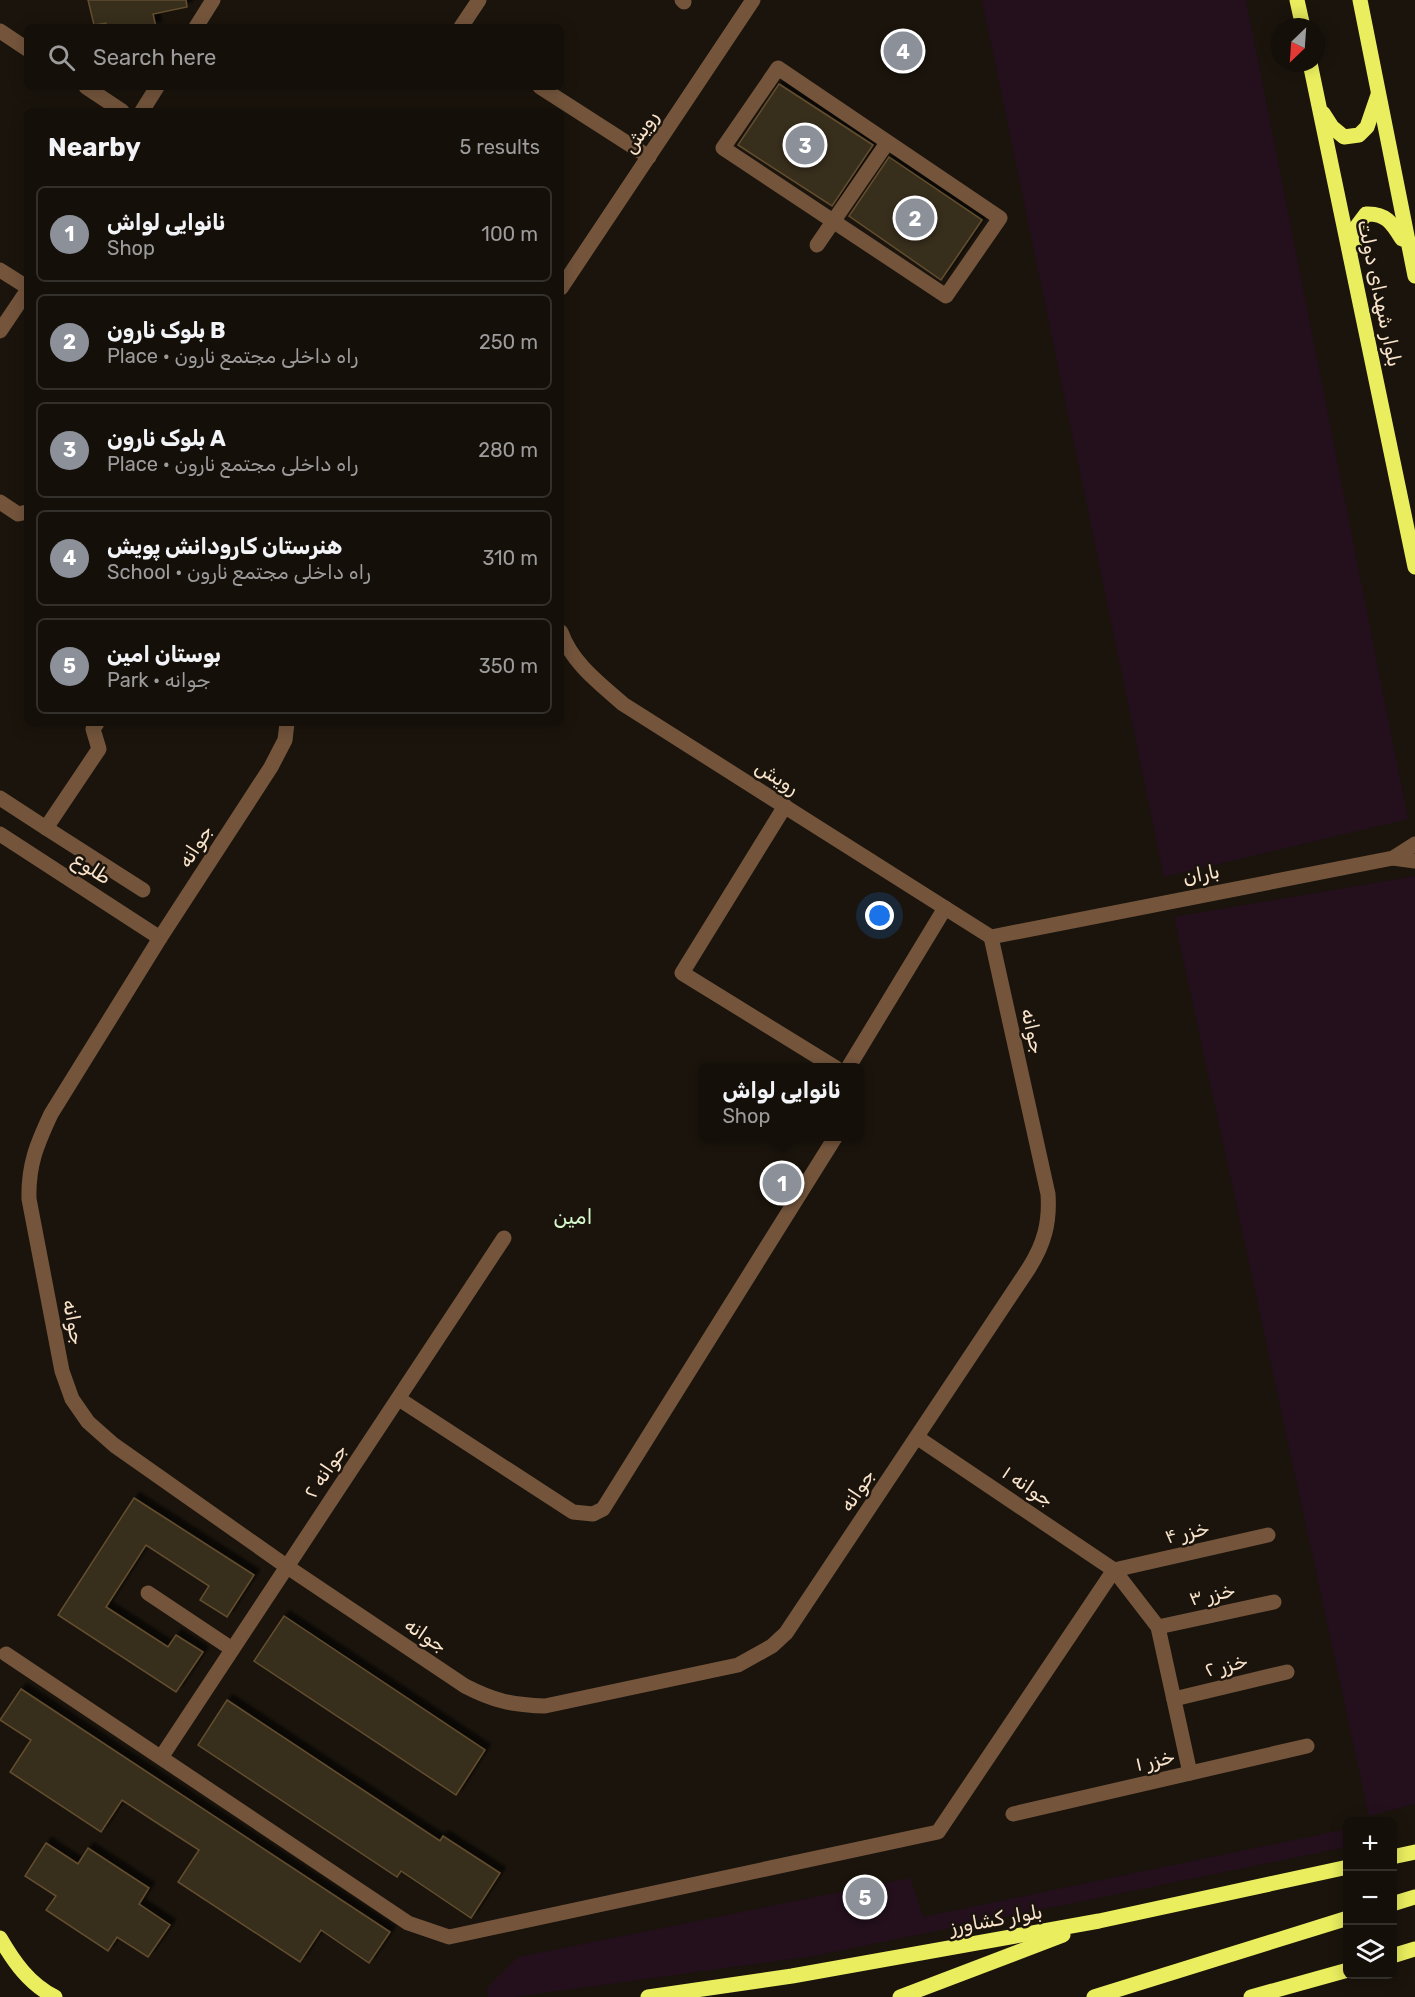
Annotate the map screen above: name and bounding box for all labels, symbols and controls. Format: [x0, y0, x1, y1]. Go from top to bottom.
north arrow [1271, 18, 1325, 72]
search box [24, 24, 564, 90]
pin: 4 [884, 28, 922, 74]
icon: search [45, 41, 78, 74]
text: Search here [93, 44, 216, 71]
street label: رویش [617, 106, 663, 158]
pin: 3 [786, 122, 824, 168]
text: Nearby [48, 132, 141, 163]
text: 5 results [459, 135, 540, 159]
pin: 2 [896, 196, 934, 240]
text: نانوایی لواش [107, 209, 225, 236]
street label: بلوار شهدای دولت [1353, 217, 1407, 369]
text: 1 [65, 222, 74, 246]
text: 100 m [481, 222, 538, 246]
text: Shop [107, 236, 155, 260]
text: بلوک نارون B [107, 317, 225, 344]
text: 2 [63, 330, 76, 354]
text: 250 m [479, 330, 538, 354]
text: Place · راه داخلی مجتمع نارون [107, 344, 358, 368]
text: بلوک نارون A [107, 425, 226, 452]
text: 3 [63, 438, 76, 462]
text: 280 m [478, 438, 538, 462]
text: Place · راه داخلی مجتمع نارون [107, 452, 358, 476]
text: هنرستان کارودانش پویش [107, 533, 342, 560]
text: 4 [63, 546, 76, 570]
text: 310 m [482, 546, 538, 570]
text: School · راه داخلی مجتمع نارون [107, 560, 371, 584]
text: بوستان امین [107, 641, 221, 668]
text: 5 [63, 654, 76, 678]
text: 350 m [479, 654, 538, 678]
text: Park · جوانه [107, 668, 211, 692]
street label: رویش [751, 754, 803, 800]
street label: جوانه [172, 820, 218, 872]
street label: طلوع [67, 847, 116, 891]
street label: باران [1180, 859, 1222, 889]
your location [865, 901, 894, 930]
street label: جوانه [1016, 1006, 1050, 1056]
popup [699, 1063, 864, 1141]
text: نانوایی لواش [722, 1077, 841, 1104]
text: Shop [722, 1104, 770, 1128]
pin: 1 [762, 1160, 802, 1206]
district label: امین [553, 1204, 593, 1229]
street label: جوانه [58, 1297, 90, 1347]
street label: جوانه ۲ [298, 1439, 352, 1503]
street label: جوانه ۱ [998, 1460, 1058, 1512]
street label: جوانه [834, 1464, 880, 1516]
street label: خزر ۴ [1162, 1515, 1212, 1549]
street label: خزر ۳ [1187, 1577, 1237, 1611]
street label: جوانه [400, 1612, 452, 1658]
street label: خزر ۲ [1202, 1648, 1250, 1682]
street label: خزر ۱ [1133, 1744, 1177, 1776]
map controls [1343, 1817, 1397, 1979]
button: + [1343, 1817, 1397, 1871]
button: − [1343, 1871, 1397, 1925]
pin: 5 [846, 1874, 884, 1920]
street label: بلوار کشاورز [947, 1899, 1044, 1939]
button: layers [1343, 1925, 1397, 1979]

